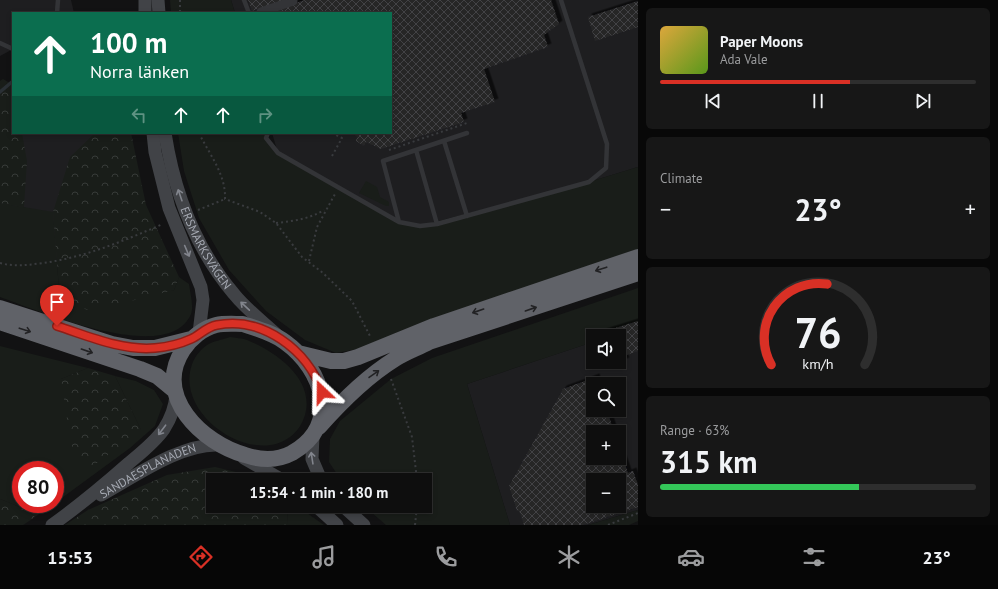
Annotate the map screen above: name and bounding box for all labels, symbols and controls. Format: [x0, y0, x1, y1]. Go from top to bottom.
text: 100 m [90, 24, 167, 61]
icon: ahead [24, 28, 76, 80]
text: Paper Moons [720, 32, 803, 51]
text: Ada Vale [720, 51, 768, 68]
text: Norra länken [90, 60, 189, 83]
icon: previous [702, 90, 724, 112]
icon: pause [807, 90, 829, 112]
icon: next [912, 90, 934, 112]
icon: left [128, 104, 150, 126]
icon: ahead [170, 104, 192, 126]
icon: ahead [212, 104, 234, 126]
icon: right [254, 104, 276, 126]
text: Climate [660, 170, 703, 187]
one-way arrow [176, 189, 183, 202]
text: 23° [794, 190, 842, 229]
text: − [660, 195, 671, 223]
text: + [965, 195, 976, 223]
street label: ERSMARKSVÄGEN [178, 205, 235, 292]
one-way arrow [183, 244, 191, 256]
one-way arrow [595, 266, 608, 273]
pin [40, 285, 74, 326]
icon: arrive [46, 291, 68, 313]
one-way arrow [240, 301, 250, 311]
one-way arrow [525, 304, 537, 312]
text: 76 [794, 306, 842, 359]
one-way arrow [472, 307, 484, 315]
one-way arrow [18, 327, 31, 334]
map controls [586, 329, 626, 513]
button: sound [586, 329, 626, 369]
one-way arrow [81, 348, 94, 355]
text: km/h [802, 354, 834, 373]
one-way arrow [368, 370, 379, 378]
position arrow [301, 371, 343, 413]
button: search [586, 377, 626, 417]
text: Range · 63% [660, 422, 729, 439]
one-way arrow [158, 425, 166, 436]
button: + [586, 425, 626, 465]
street label: SANDAESPLANADEN [97, 440, 198, 501]
text: 315 km [660, 442, 758, 481]
one-way arrow [308, 452, 316, 465]
speed limit sign: 80 [12, 461, 64, 513]
button: − [586, 473, 626, 513]
text: 15:54 · 1 min · 180 m [250, 483, 388, 502]
icon: directions [187, 543, 215, 571]
icon: music [310, 543, 338, 571]
icon: phone [432, 543, 460, 571]
icon: climate [555, 543, 583, 571]
icon: car [677, 543, 705, 571]
icon: filters [800, 543, 828, 571]
text: 15:53 [47, 546, 93, 569]
text: 23° [922, 546, 951, 569]

